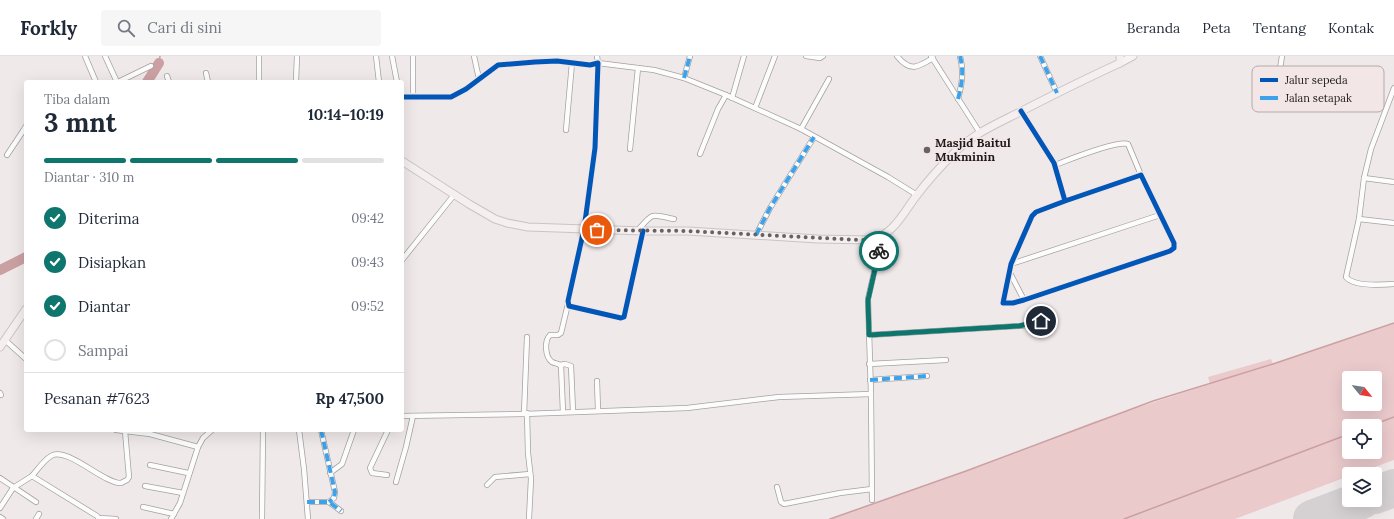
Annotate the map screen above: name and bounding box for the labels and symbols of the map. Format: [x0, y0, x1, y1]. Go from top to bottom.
legend [1252, 66, 1384, 112]
text: Jalur sepeda [1284, 73, 1348, 87]
text: Jalan setapak [1284, 91, 1352, 105]
place label: Masjid Baitul Mukminin [935, 135, 1011, 164]
marker: Masjid Baitul Mukminin [922, 145, 932, 155]
pin [580, 213, 614, 247]
courier [859, 231, 899, 271]
pin [1024, 304, 1058, 338]
north arrow [1342, 371, 1382, 411]

